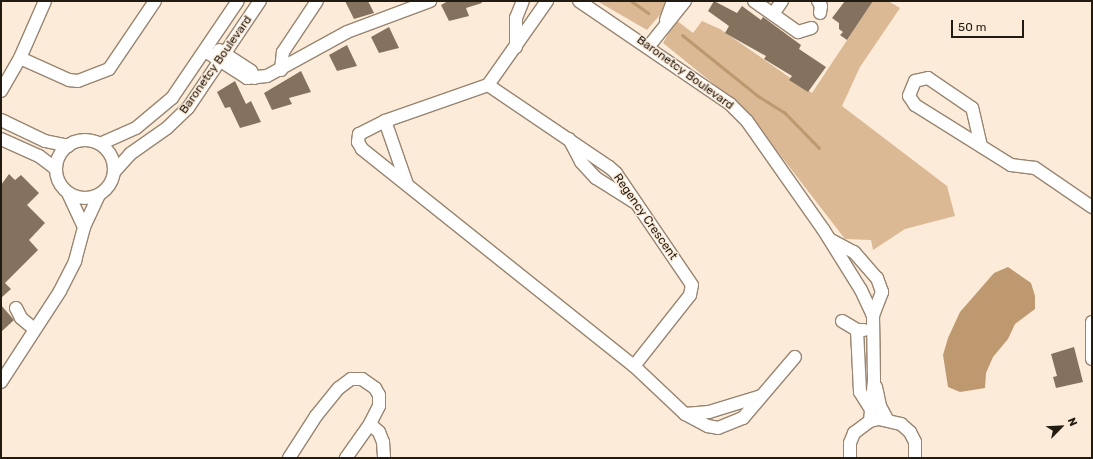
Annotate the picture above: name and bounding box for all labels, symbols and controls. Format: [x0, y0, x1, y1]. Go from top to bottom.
scale bar [953, 12, 1026, 38]
street label: Baronetcy Boulevard [177, 13, 255, 117]
text: 50 m [958, 20, 986, 34]
street label: Baronetcy Boulevard [634, 33, 736, 113]
street label: Regency Crescent [610, 171, 680, 263]
north arrow [1041, 407, 1081, 447]
text: N [1065, 416, 1080, 428]

